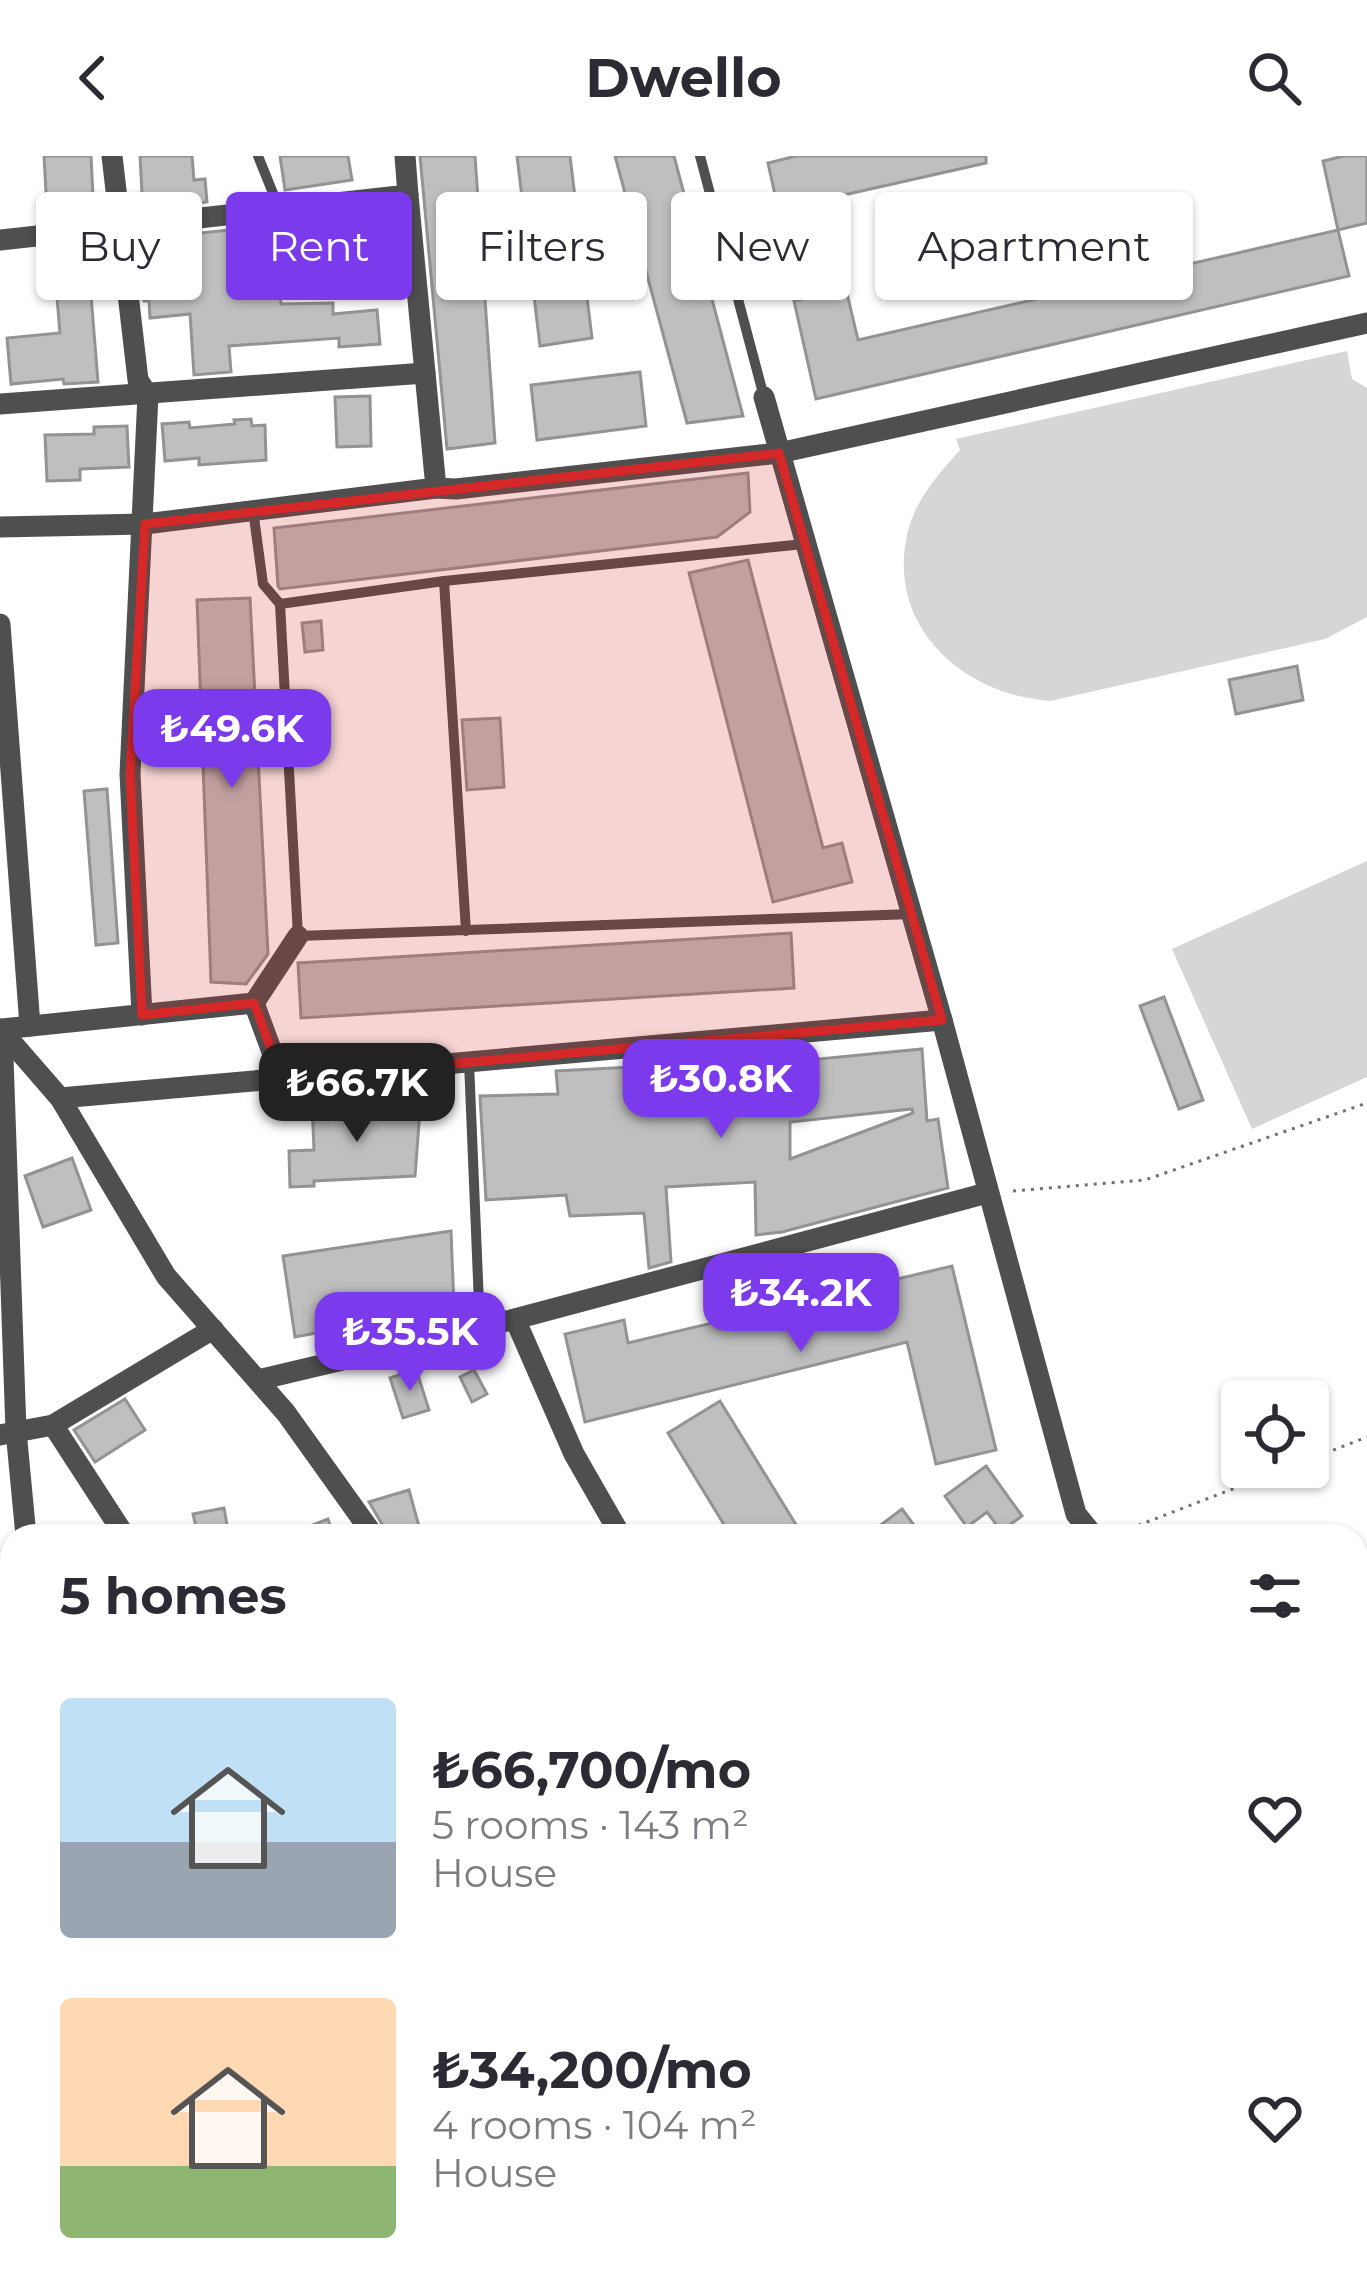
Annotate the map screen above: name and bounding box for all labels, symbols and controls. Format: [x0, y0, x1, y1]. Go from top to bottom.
icon: back [60, 45, 126, 111]
text: Dwello [585, 45, 782, 111]
icon: search [1241, 45, 1307, 111]
chip: Buy [36, 192, 202, 300]
chip: Rent [226, 192, 412, 300]
chip: Filters [436, 192, 647, 300]
chip: New [671, 192, 851, 300]
chip: Apartment [875, 192, 1193, 300]
pin: ₺49.6K [134, 689, 330, 791]
text: ₺49.6K [160, 704, 304, 752]
pin: ₺30.8K [623, 1039, 819, 1141]
pin: ₺66.7K [259, 1043, 455, 1145]
text: ₺30.8K [650, 1054, 792, 1102]
text: ₺66.7K [286, 1058, 428, 1106]
pin: ₺34.2K [703, 1253, 899, 1355]
text: ₺34.2K [730, 1268, 872, 1316]
pin: ₺35.5K [312, 1292, 508, 1394]
text: ₺35.5K [342, 1307, 478, 1355]
map controls [1221, 1380, 1329, 1488]
button: locate [1221, 1380, 1329, 1488]
icon: filters [1242, 1563, 1308, 1629]
text: 5 homes [60, 1565, 287, 1627]
text: ₺66,700/mo [432, 1739, 751, 1801]
icon: home [156, 1746, 300, 1890]
icon: heart [1242, 1785, 1308, 1851]
text: 5 rooms · 143 m² [432, 1801, 749, 1849]
text: House [432, 1849, 557, 1897]
text: ₺34,200/mo [432, 2039, 752, 2101]
icon: home [156, 2046, 300, 2190]
icon: heart [1242, 2085, 1308, 2151]
text: 4 rooms · 104 m² [432, 2101, 757, 2149]
text: House [432, 2149, 557, 2197]

